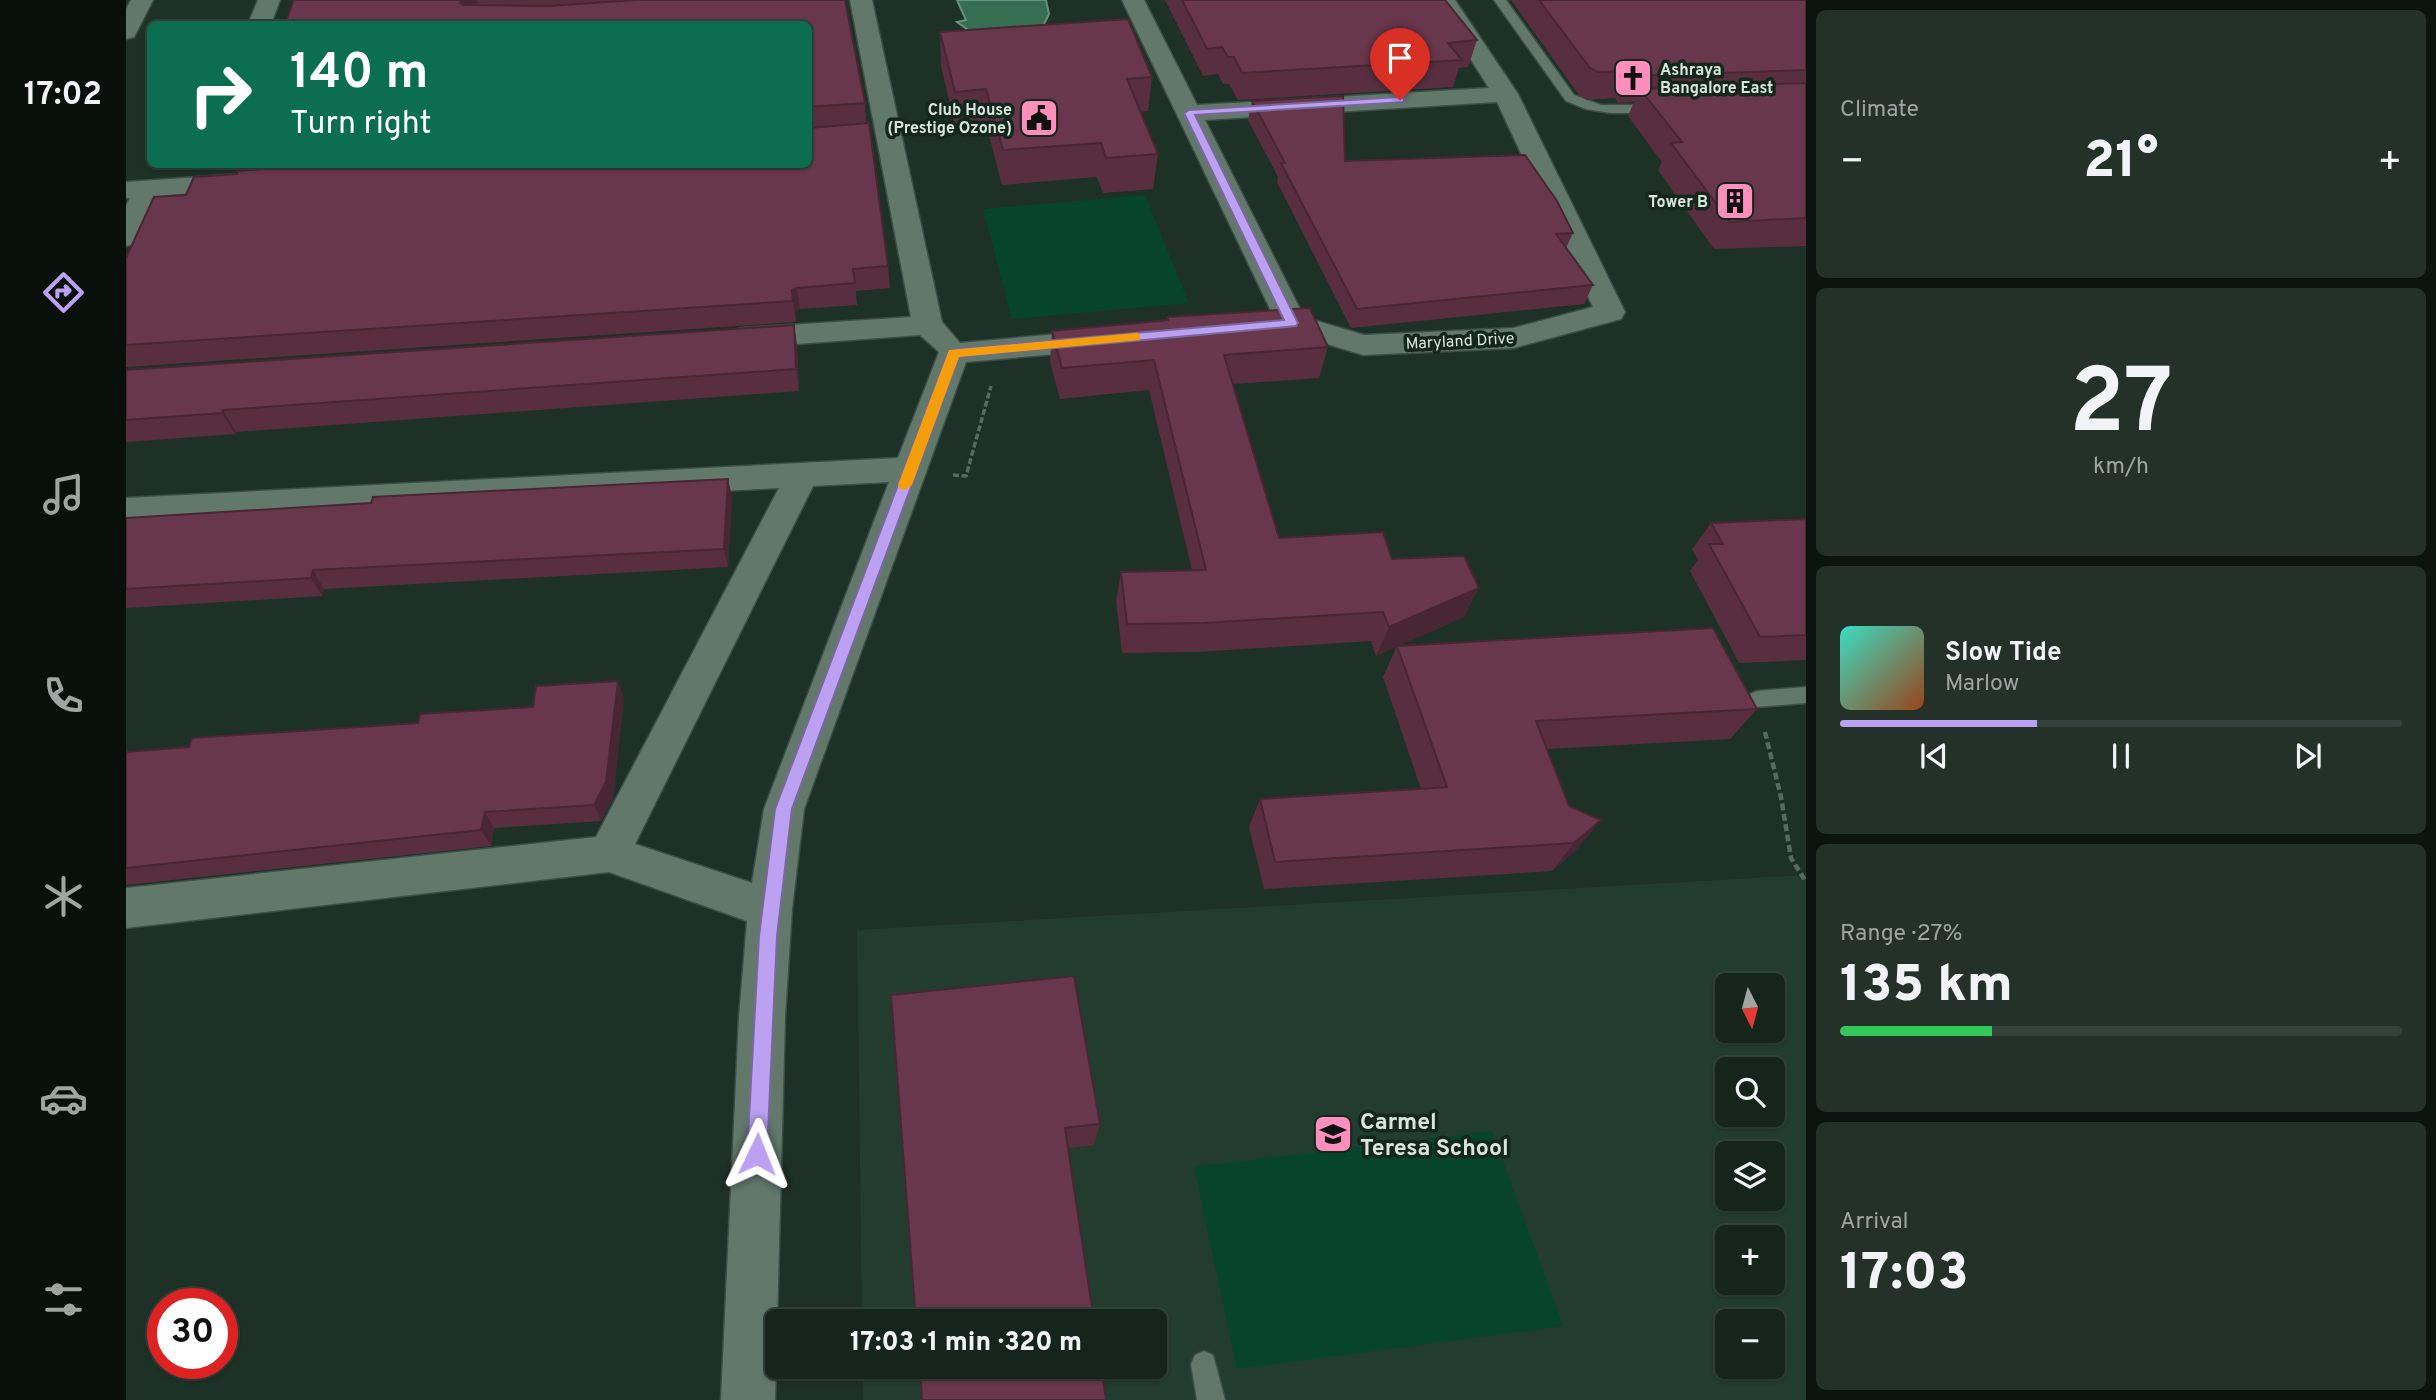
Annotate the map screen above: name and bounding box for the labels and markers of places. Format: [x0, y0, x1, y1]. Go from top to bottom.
pin [1370, 28, 1430, 100]
church icon: Ashraya Bangalore East [1612, 57, 1654, 99]
place label: Ashraya Bangalore East [1660, 61, 1773, 99]
public building icon: Club House (Prestige Ozone) [1018, 97, 1060, 139]
place label: Club House (Prestige Ozone) [888, 101, 1012, 139]
building icon: Tower B [1714, 180, 1756, 222]
place label: Tower B [1648, 193, 1708, 213]
place label: Carmel Teresa School [1360, 1109, 1509, 1164]
school or university icon: Carmel Teresa School [1312, 1113, 1354, 1155]

